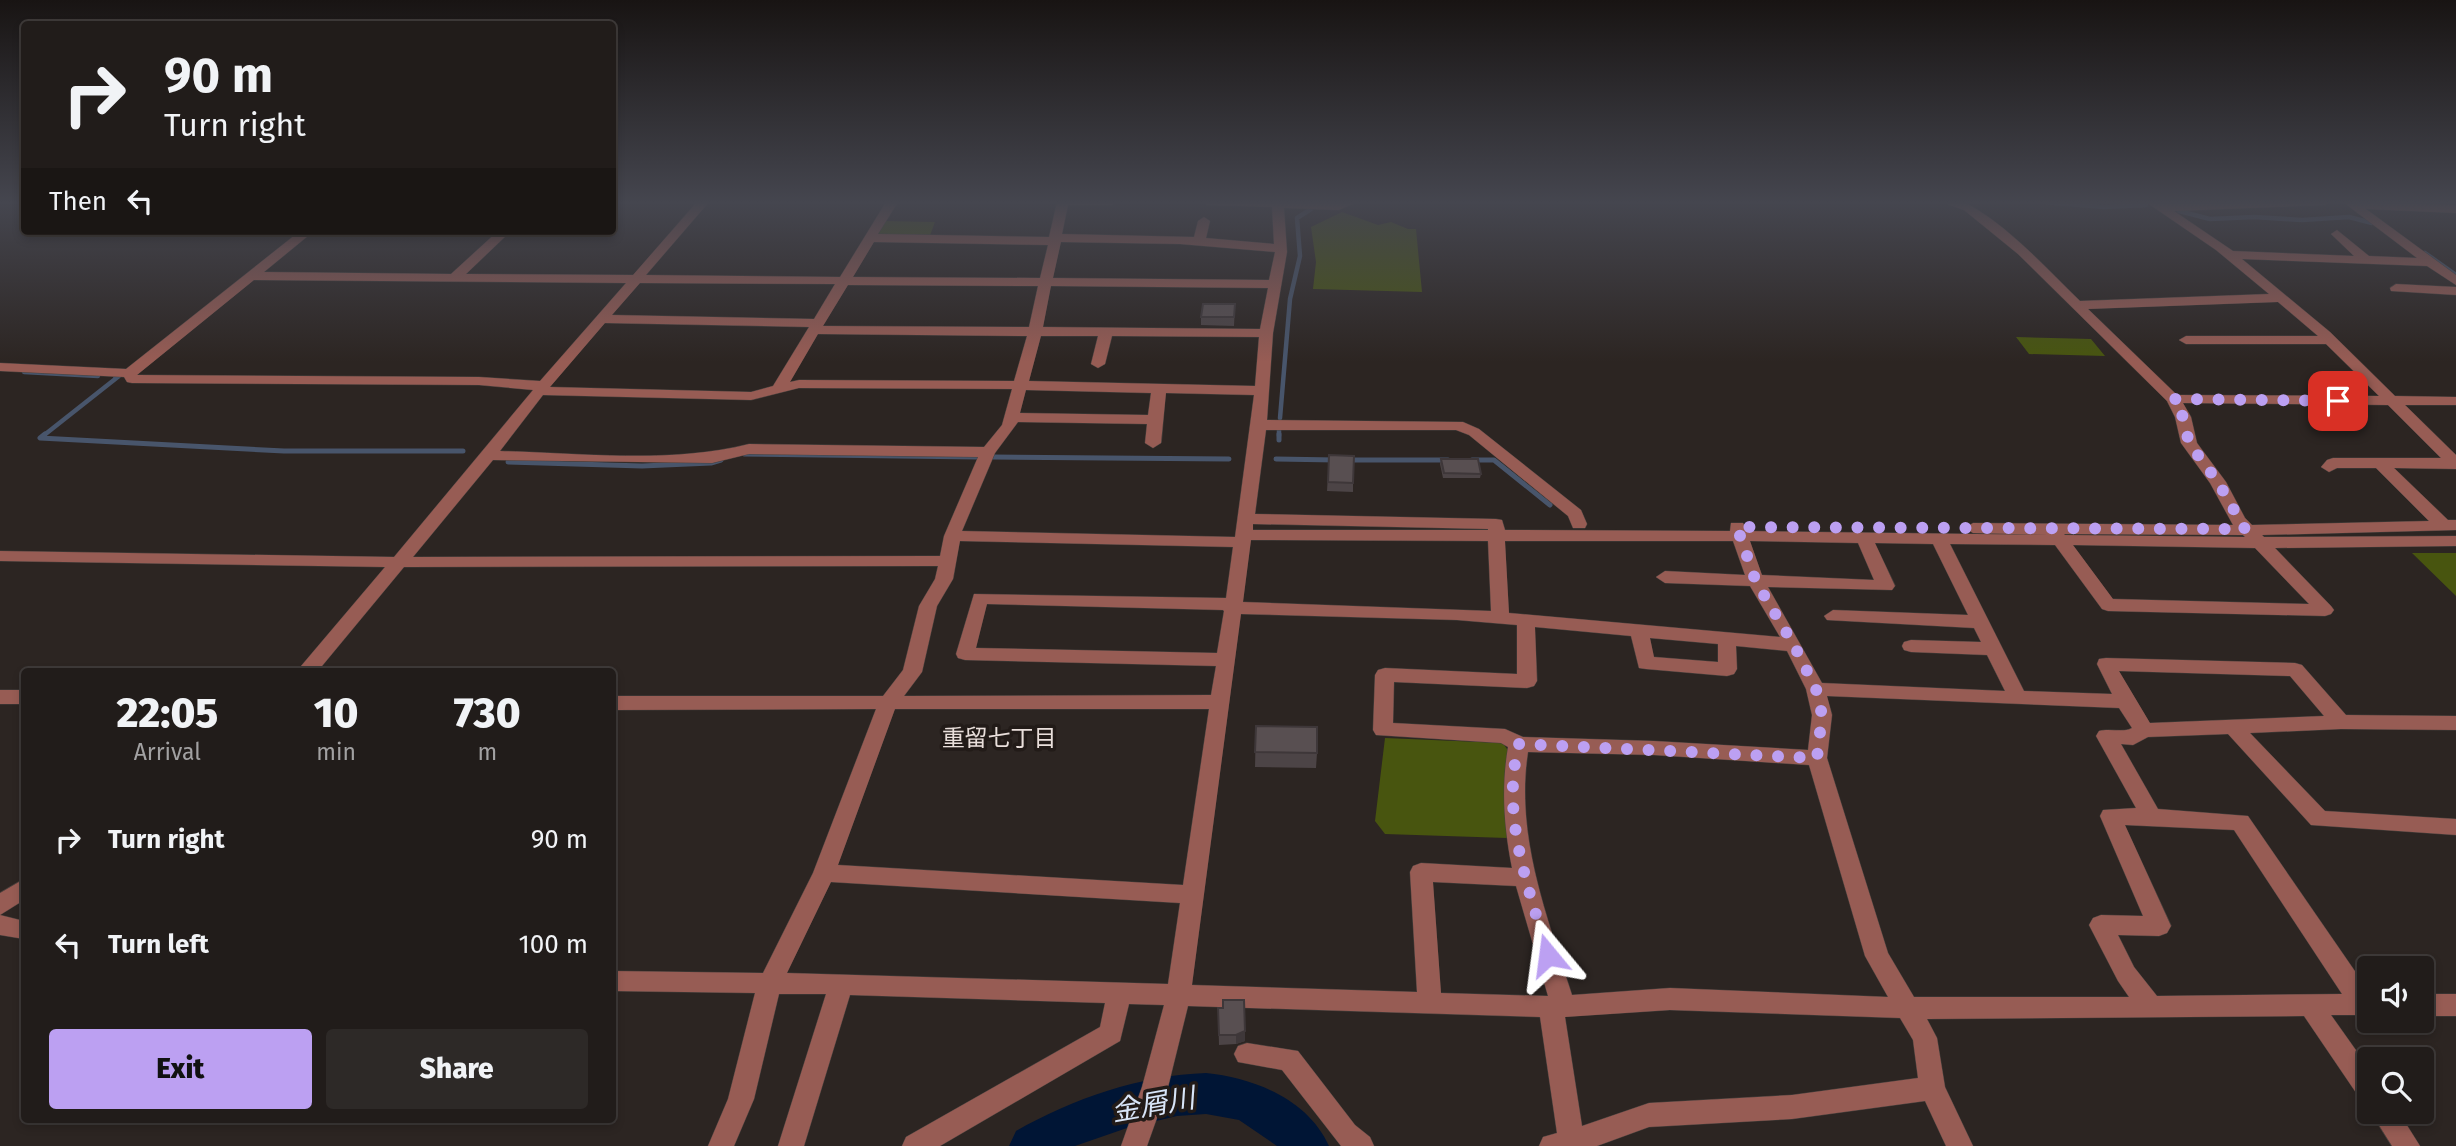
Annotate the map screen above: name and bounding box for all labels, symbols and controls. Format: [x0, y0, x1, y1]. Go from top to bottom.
text: 90 m [164, 46, 273, 105]
icon: right [49, 49, 140, 140]
text: Turn right [164, 106, 306, 144]
icon: left [121, 182, 159, 220]
text: Then [49, 186, 107, 217]
pin [2308, 371, 2368, 431]
icon: arrive [2319, 382, 2357, 420]
text: 22:05 [116, 688, 218, 738]
text: 10 [314, 688, 358, 738]
text: 730 [454, 688, 521, 738]
district label: 重留七丁目 [942, 724, 1057, 752]
text: Arrival [134, 738, 201, 766]
text: min [316, 738, 356, 766]
text: m [477, 738, 497, 766]
icon: right [49, 821, 87, 859]
text: Turn right [108, 824, 225, 855]
text: 90 m [531, 824, 588, 855]
position arrow [1511, 918, 1585, 992]
icon: left [49, 926, 87, 964]
text: Turn left [108, 929, 209, 960]
text: 100 m [519, 929, 588, 960]
map controls [2357, 956, 2434, 1124]
button: sound [2357, 956, 2434, 1033]
button: Exit [49, 1029, 312, 1109]
button: Share [326, 1029, 588, 1109]
button: search [2357, 1047, 2434, 1124]
water label: 金屑川 [1109, 1080, 1200, 1128]

